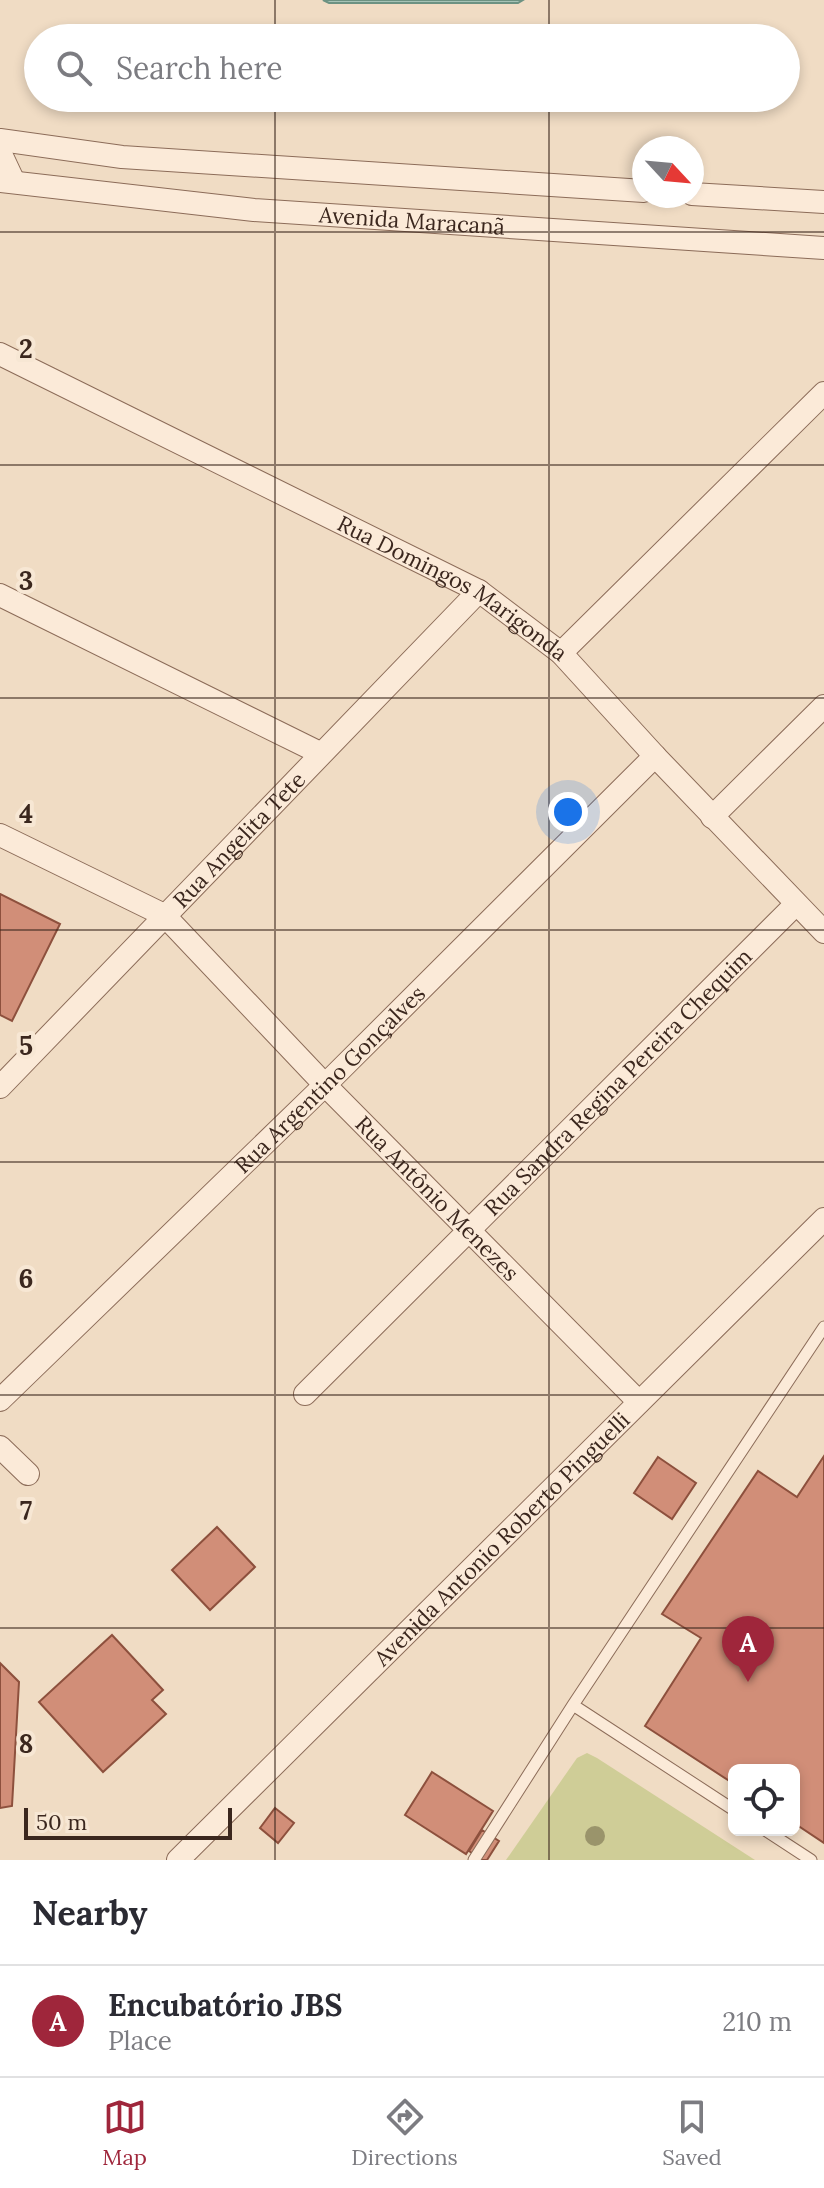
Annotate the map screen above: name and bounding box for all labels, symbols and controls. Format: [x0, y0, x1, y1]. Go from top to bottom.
search box [24, 24, 800, 112]
icon: search [52, 46, 96, 90]
text: Search here [116, 49, 283, 87]
north arrow [632, 136, 704, 208]
street label: Avenida Maracanã [317, 200, 506, 241]
text: 2 [19, 332, 33, 365]
street label: Rua Domingos Marigonda [333, 509, 573, 667]
text: 3 [19, 564, 33, 597]
street label: Rua Angelita Tete [167, 766, 311, 914]
your location [548, 792, 588, 832]
text: 4 [19, 797, 33, 830]
street label: Rua Sandra Regina Pereira Chequim [478, 942, 758, 1221]
street label: Rua Argentino Gonçalves [229, 979, 431, 1179]
text: 5 [19, 1029, 33, 1062]
street label: Rua Antônio Menezes [349, 1110, 525, 1287]
text: 6 [19, 1262, 33, 1295]
street label: Avenida Antonio Roberto Pinguelli [367, 1406, 635, 1672]
text: 7 [20, 1494, 32, 1527]
pin: A [722, 1616, 774, 1682]
text: 8 [19, 1727, 33, 1760]
map controls [728, 1764, 800, 1836]
button: locate [728, 1764, 800, 1836]
scale bar [24, 1804, 232, 1840]
text: 50 m [36, 1808, 87, 1836]
text: Nearby [32, 1891, 148, 1934]
text: Encubatório JBS [108, 1986, 342, 2024]
text: A [49, 2005, 67, 2038]
text: 210 m [722, 2005, 792, 2038]
text: Place [108, 2024, 172, 2057]
tab: Map [102, 2095, 147, 2171]
tab: Directions [351, 2095, 458, 2171]
tab: Saved [662, 2095, 722, 2171]

